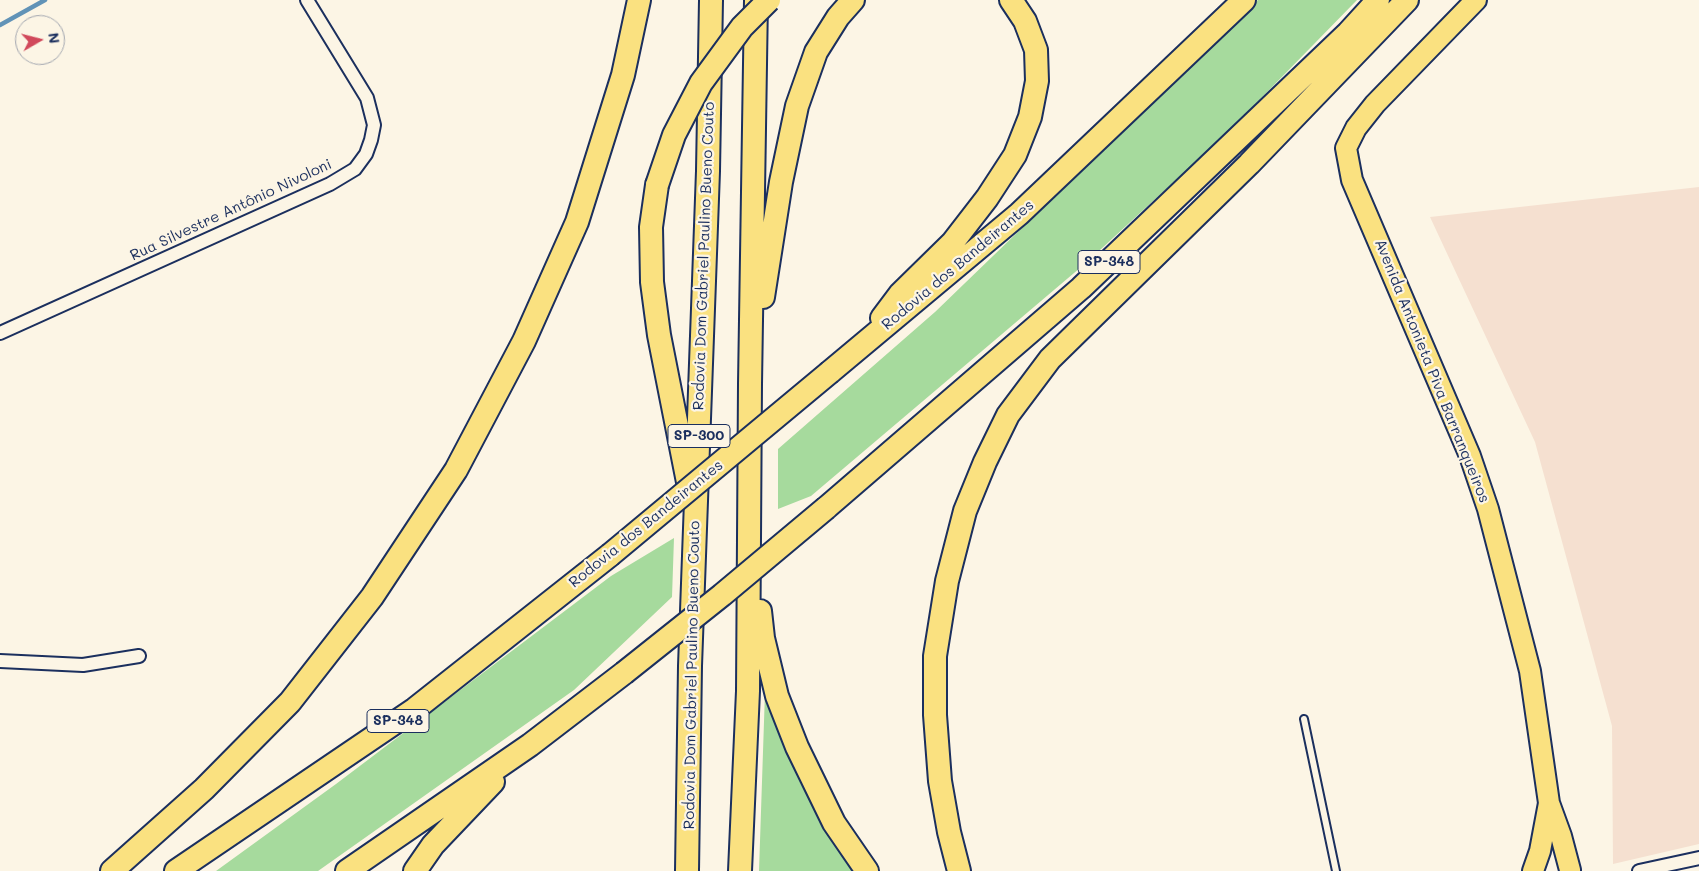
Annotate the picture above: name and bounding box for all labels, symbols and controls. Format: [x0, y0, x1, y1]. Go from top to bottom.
north arrow [15, 15, 65, 65]
text: N [44, 31, 65, 45]
street label: Rodovia Dom Gabriel Paulino Bueno Couto [690, 101, 718, 411]
street label: Rua Silvestre Antônio Nivoloni [127, 155, 335, 265]
street label: Rodovia dos Bandeirantes [878, 196, 1038, 334]
street label: Avenida Antonieta Piva Barranqueiros [1371, 237, 1493, 505]
road number: SP-348 [1078, 250, 1140, 274]
road number: SP-300 [668, 424, 730, 448]
street label: Rodovia dos Bandeirantes [565, 456, 727, 592]
street label: Rodovia Dom Gabriel Paulino Bueno Couto [680, 521, 704, 829]
road number: SP-348 [367, 709, 429, 732]

